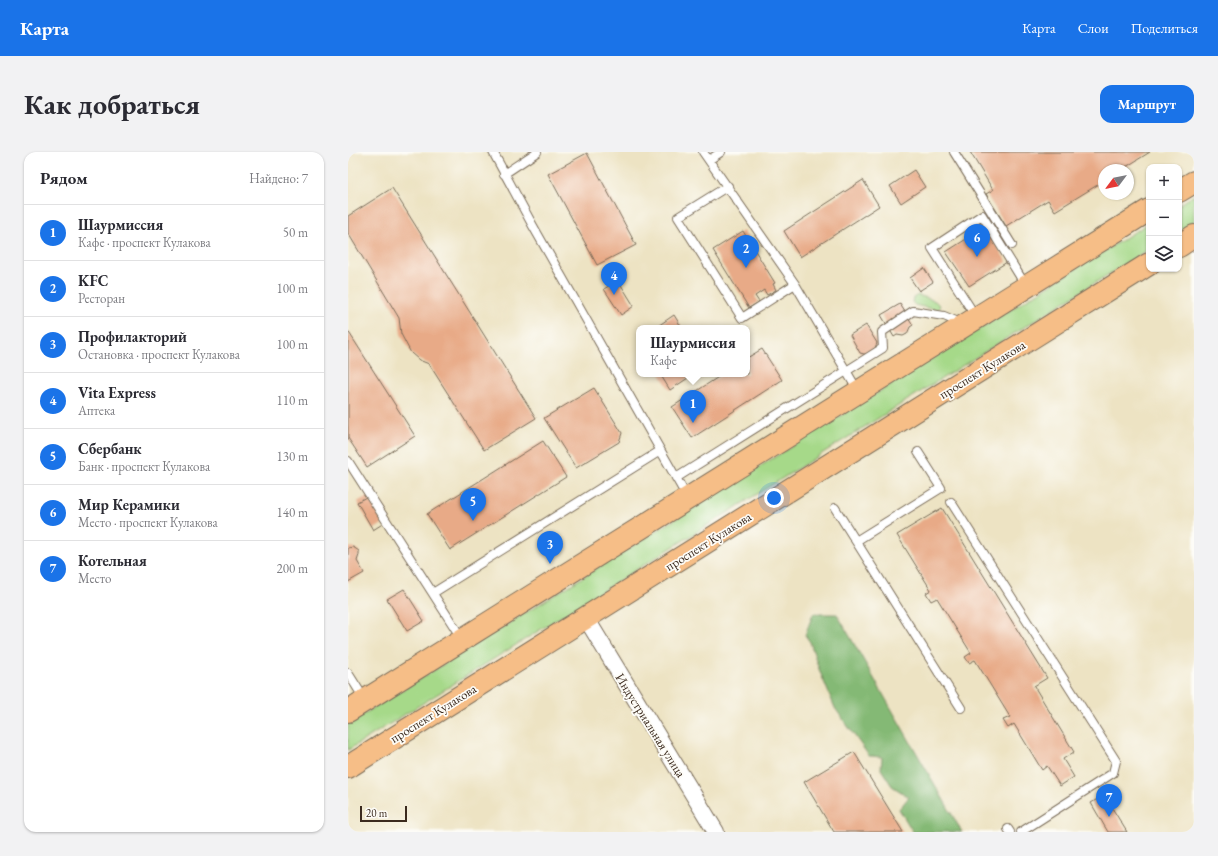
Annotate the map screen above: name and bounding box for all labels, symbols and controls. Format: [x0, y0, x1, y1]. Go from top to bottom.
text: Карта [20, 16, 69, 41]
text: Карта [1022, 19, 1056, 37]
text: Слои [1078, 19, 1109, 37]
text: Поделиться [1131, 19, 1198, 37]
button: Маршрут [1100, 85, 1194, 123]
text: Как добраться [24, 86, 200, 122]
north arrow [1098, 164, 1134, 200]
map controls [1146, 164, 1182, 272]
button: + [1146, 164, 1182, 200]
text: Рядом [40, 167, 88, 189]
text: Найдено: 7 [249, 170, 308, 187]
button: − [1146, 200, 1182, 236]
text: Шаурмиссия [78, 215, 163, 234]
text: 1 [50, 224, 56, 241]
text: 50 m [283, 224, 308, 241]
pin: 6 [964, 224, 990, 257]
text: Кафе · проспект Кулакова [78, 234, 211, 251]
pin: 2 [733, 235, 759, 268]
button: layers [1146, 236, 1182, 272]
pin: 4 [601, 262, 627, 295]
text: KFC [78, 271, 108, 290]
text: 2 [50, 280, 56, 297]
text: 100 m [277, 280, 308, 297]
text: Ресторан [78, 290, 125, 307]
popup [636, 325, 750, 377]
text: Профилакторий [78, 327, 187, 346]
text: Шаурмиссия [650, 333, 736, 352]
text: 3 [50, 336, 56, 353]
text: 100 m [277, 336, 308, 353]
street label: проспект Кулакова [936, 336, 1029, 403]
text: Остановка · проспект Кулакова [78, 346, 240, 363]
text: Кафе [650, 352, 677, 369]
text: Vita Express [78, 383, 156, 402]
pin: 1 [680, 390, 706, 423]
text: 4 [50, 392, 56, 409]
text: 110 m [277, 392, 308, 409]
text: Аптека [78, 402, 115, 419]
text: Сбербанк [78, 439, 142, 458]
text: 5 [50, 448, 56, 465]
text: 130 m [277, 448, 308, 465]
text: Банк · проспект Кулакова [78, 458, 210, 475]
pin: 5 [460, 488, 486, 521]
your location [764, 488, 784, 508]
text: Мир Керамики [78, 495, 180, 514]
text: 6 [50, 504, 56, 521]
text: 140 m [277, 504, 308, 521]
street label: проспект Кулакова [662, 508, 755, 575]
text: Место · проспект Кулакова [78, 514, 218, 531]
pin: 3 [537, 531, 563, 564]
text: Котельная [78, 551, 147, 570]
text: 7 [50, 560, 56, 577]
text: 200 m [277, 560, 308, 577]
text: Место [78, 570, 111, 587]
street label: Индустриальная улица [612, 670, 690, 781]
street label: проспект Кулакова [387, 680, 480, 747]
pin: 7 [1096, 784, 1122, 817]
scale bar [360, 804, 407, 823]
text: 20 m [366, 806, 387, 820]

